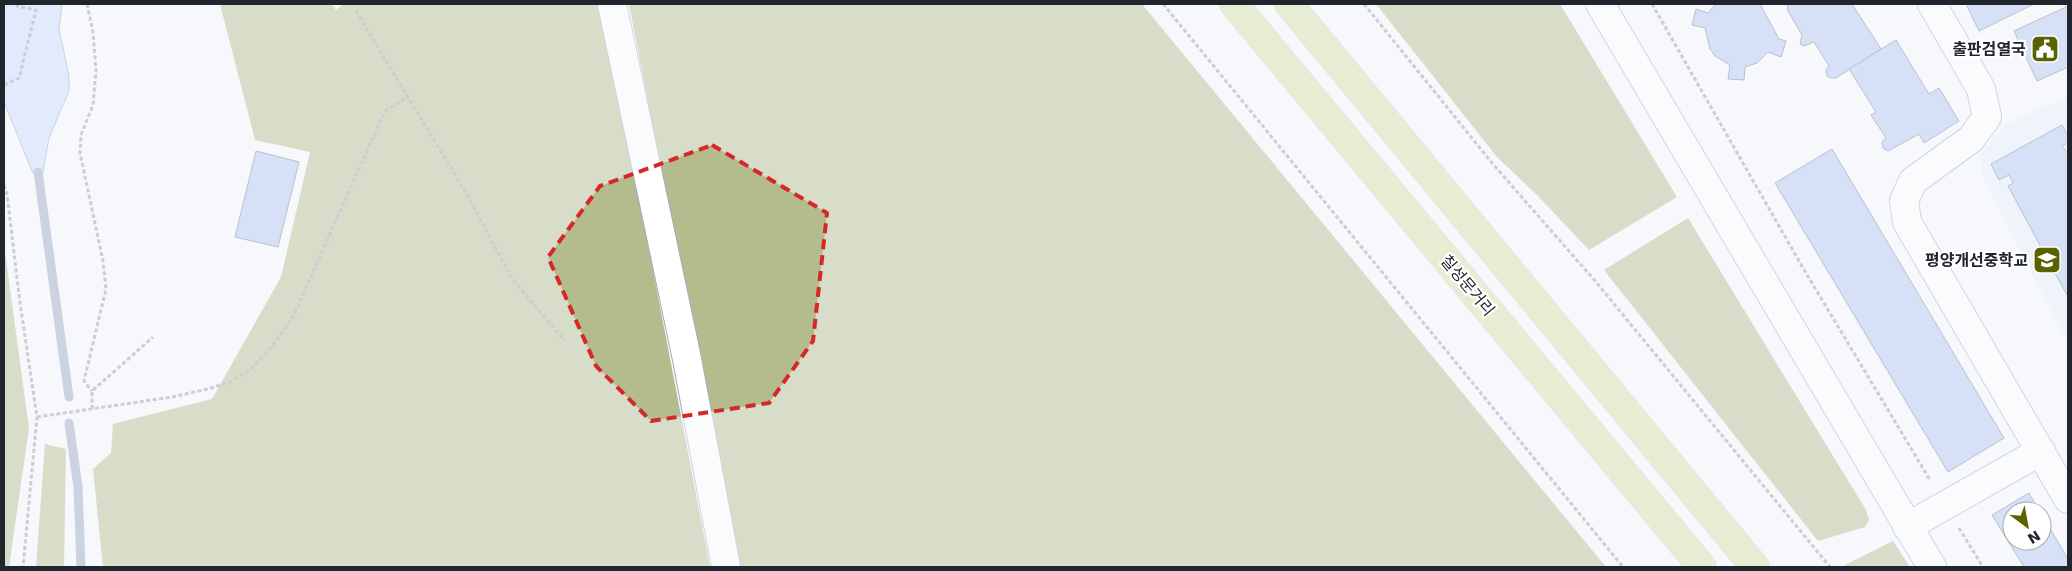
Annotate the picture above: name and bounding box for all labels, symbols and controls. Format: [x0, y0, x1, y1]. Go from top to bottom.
public building icon: 출판검열국 [2030, 34, 2060, 64]
place label: 출판검열국 [1952, 40, 2026, 59]
school or university icon: 평양개선중학교 [2032, 245, 2062, 275]
street label: 칠성문거리 [1437, 251, 1499, 320]
place label: 평양개선중학교 [1925, 251, 2028, 270]
north arrow [2002, 501, 2052, 551]
text: N [2025, 527, 2043, 547]

